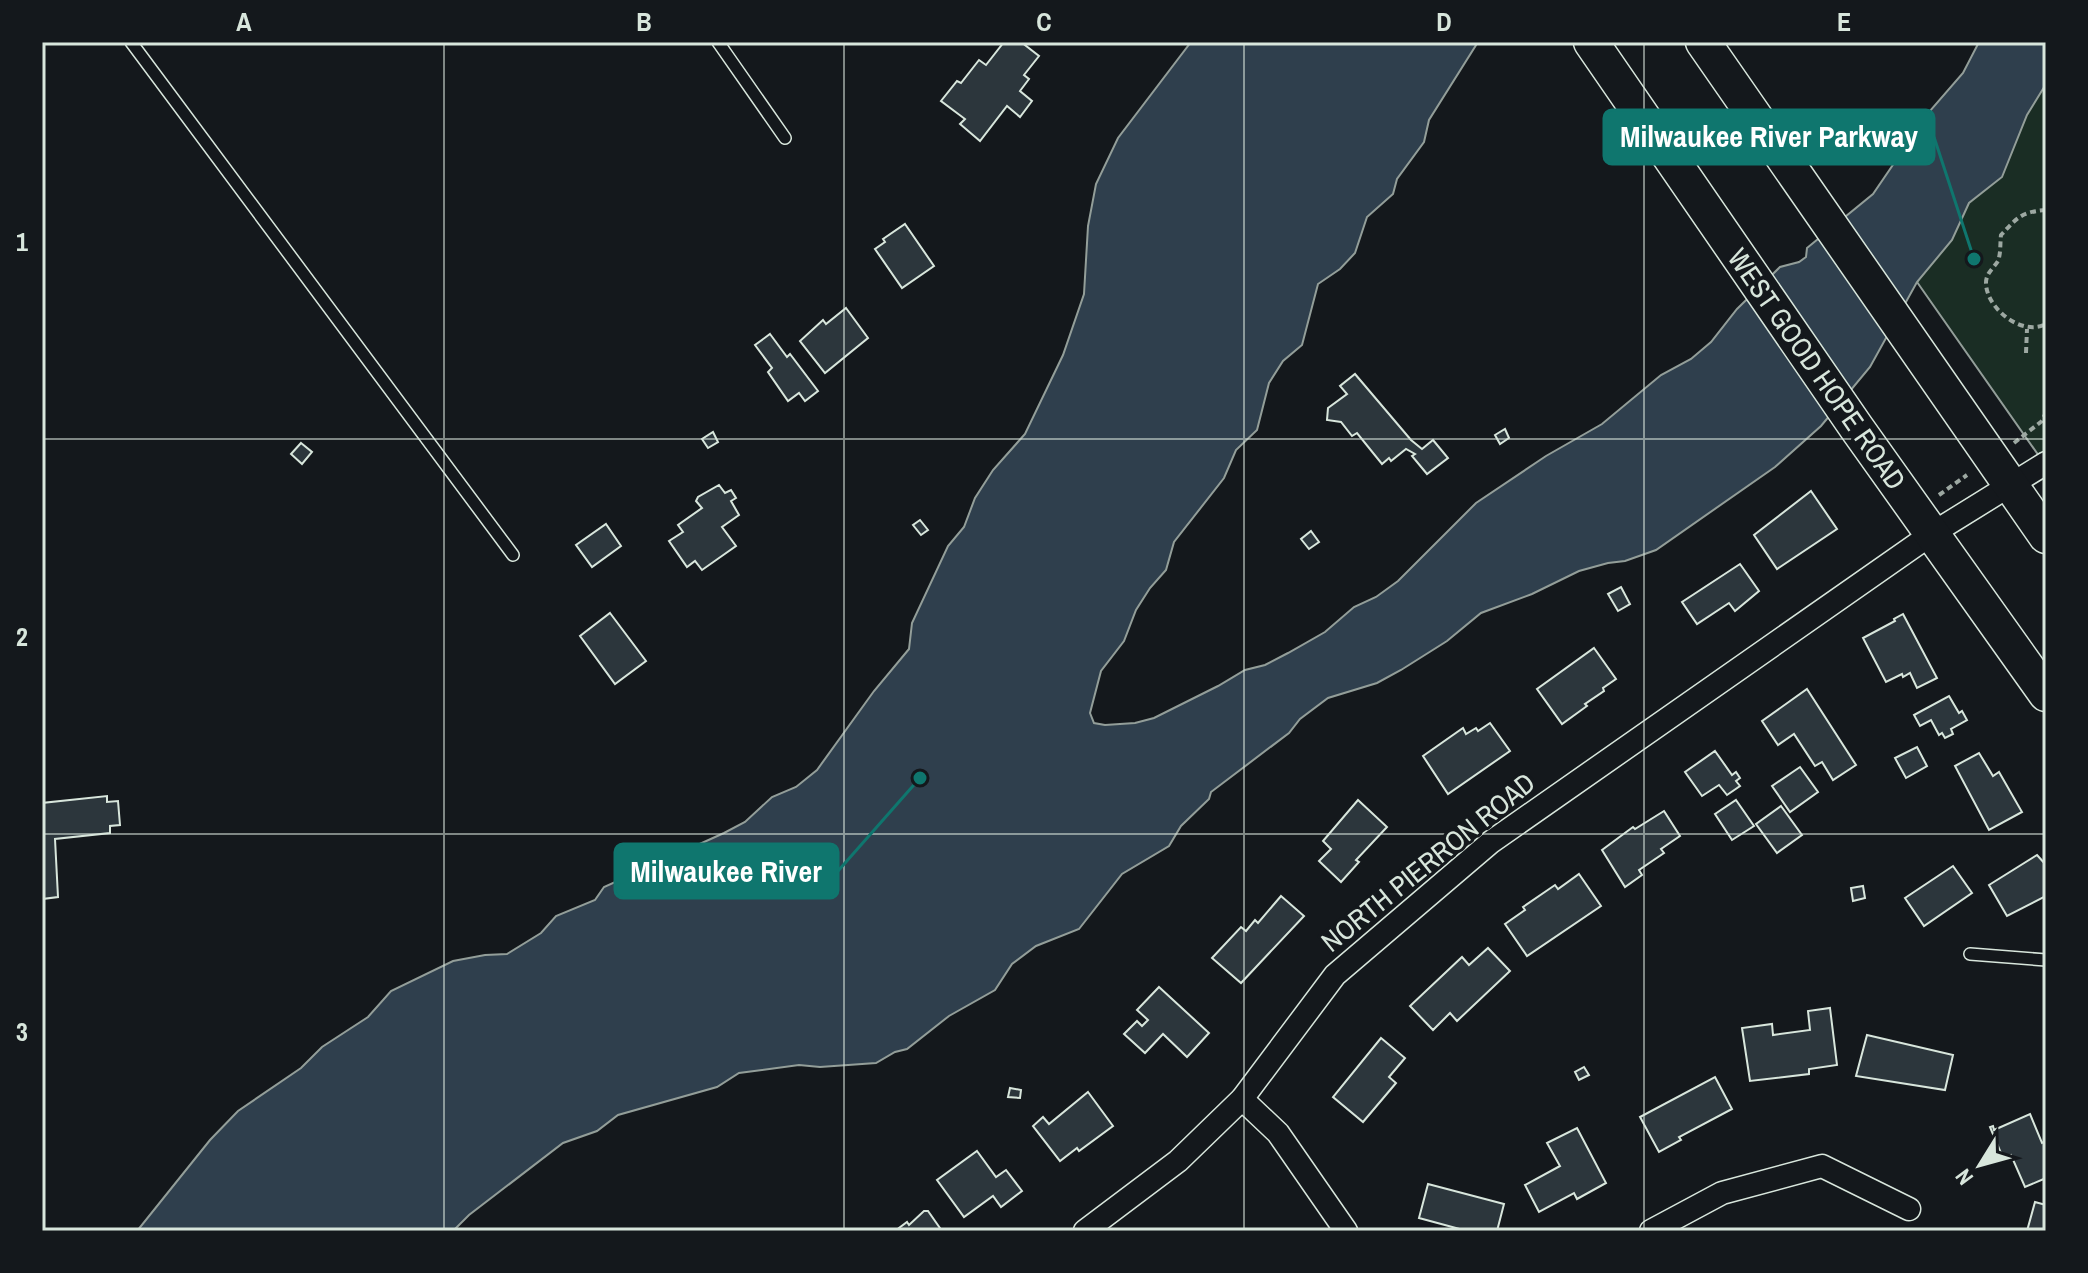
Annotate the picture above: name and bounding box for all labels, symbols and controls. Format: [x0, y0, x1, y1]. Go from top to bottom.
text: A [236, 4, 252, 39]
text: B [636, 4, 652, 39]
text: C [1036, 4, 1052, 39]
text: D [1436, 4, 1452, 39]
text: E [1837, 4, 1851, 39]
callout: Milwaukee River Parkway [1604, 110, 1934, 164]
text: Milwaukee River Parkway [1620, 116, 1918, 156]
text: 1 [16, 224, 28, 259]
street label: WEST GOOD HOPE ROAD [1719, 241, 1915, 497]
text: 2 [16, 619, 28, 654]
street label: NORTH PIERRON ROAD [1313, 764, 1543, 960]
callout: Milwaukee River [615, 844, 838, 898]
text: Milwaukee River [630, 851, 822, 891]
text: 3 [16, 1014, 28, 1049]
north arrow [1940, 1125, 2020, 1205]
text: N [1948, 1163, 1980, 1191]

